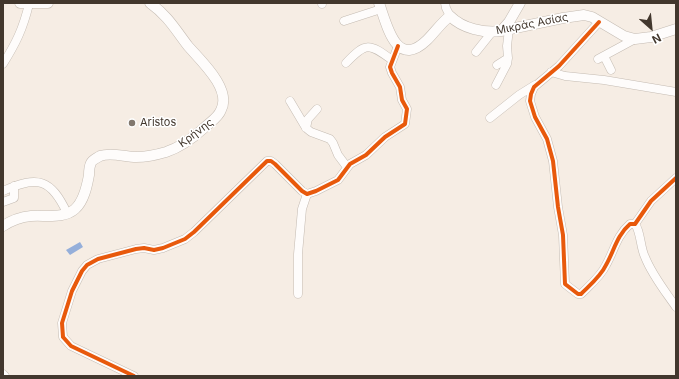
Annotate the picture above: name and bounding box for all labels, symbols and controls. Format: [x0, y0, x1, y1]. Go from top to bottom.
north arrow [631, 8, 671, 48]
street label: Μικράς Ασίας [495, 11, 569, 37]
text: N [650, 31, 663, 47]
place label: Aristos [140, 116, 176, 130]
street label: Κρήνης [176, 116, 216, 150]
marker: Aristos [127, 118, 137, 128]

